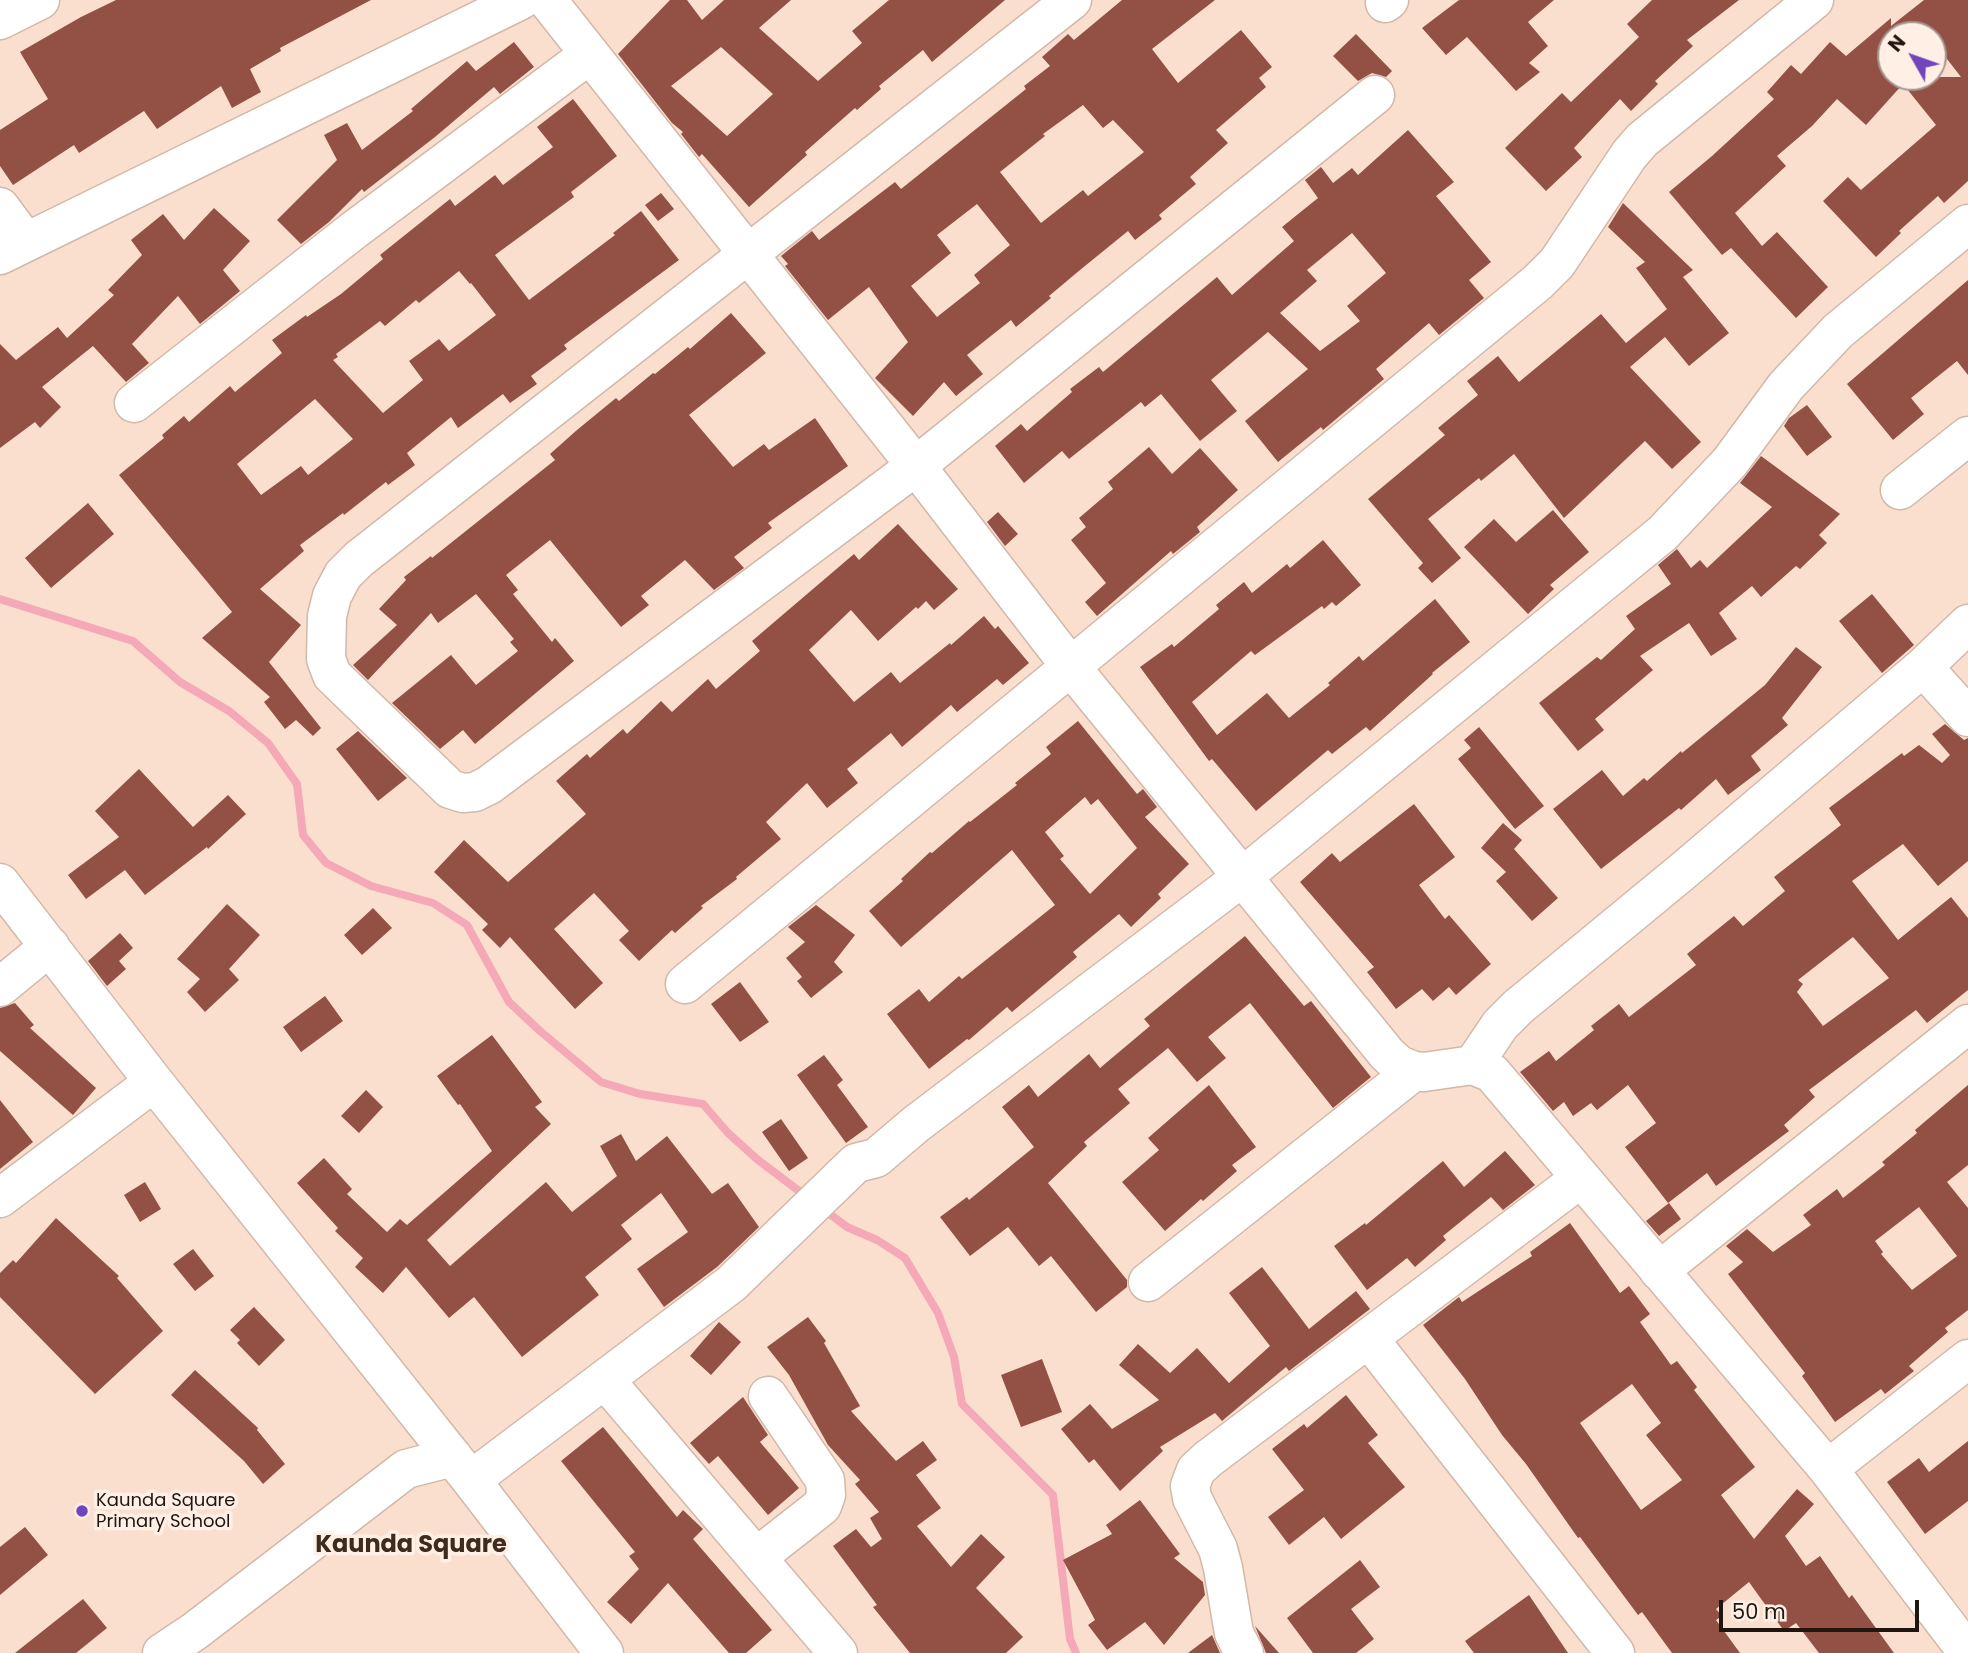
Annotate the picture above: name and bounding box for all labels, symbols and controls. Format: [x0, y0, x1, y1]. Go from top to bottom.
north arrow [1877, 21, 1947, 91]
text: N [1882, 29, 1912, 58]
place label: Kaunda Square Primary School [96, 1490, 235, 1532]
marker: Kaunda Square Primary School [74, 1503, 90, 1519]
district label: Kaunda Square [315, 1532, 507, 1560]
scale bar [1723, 1586, 1923, 1630]
text: 50 m [1732, 1597, 1786, 1626]

